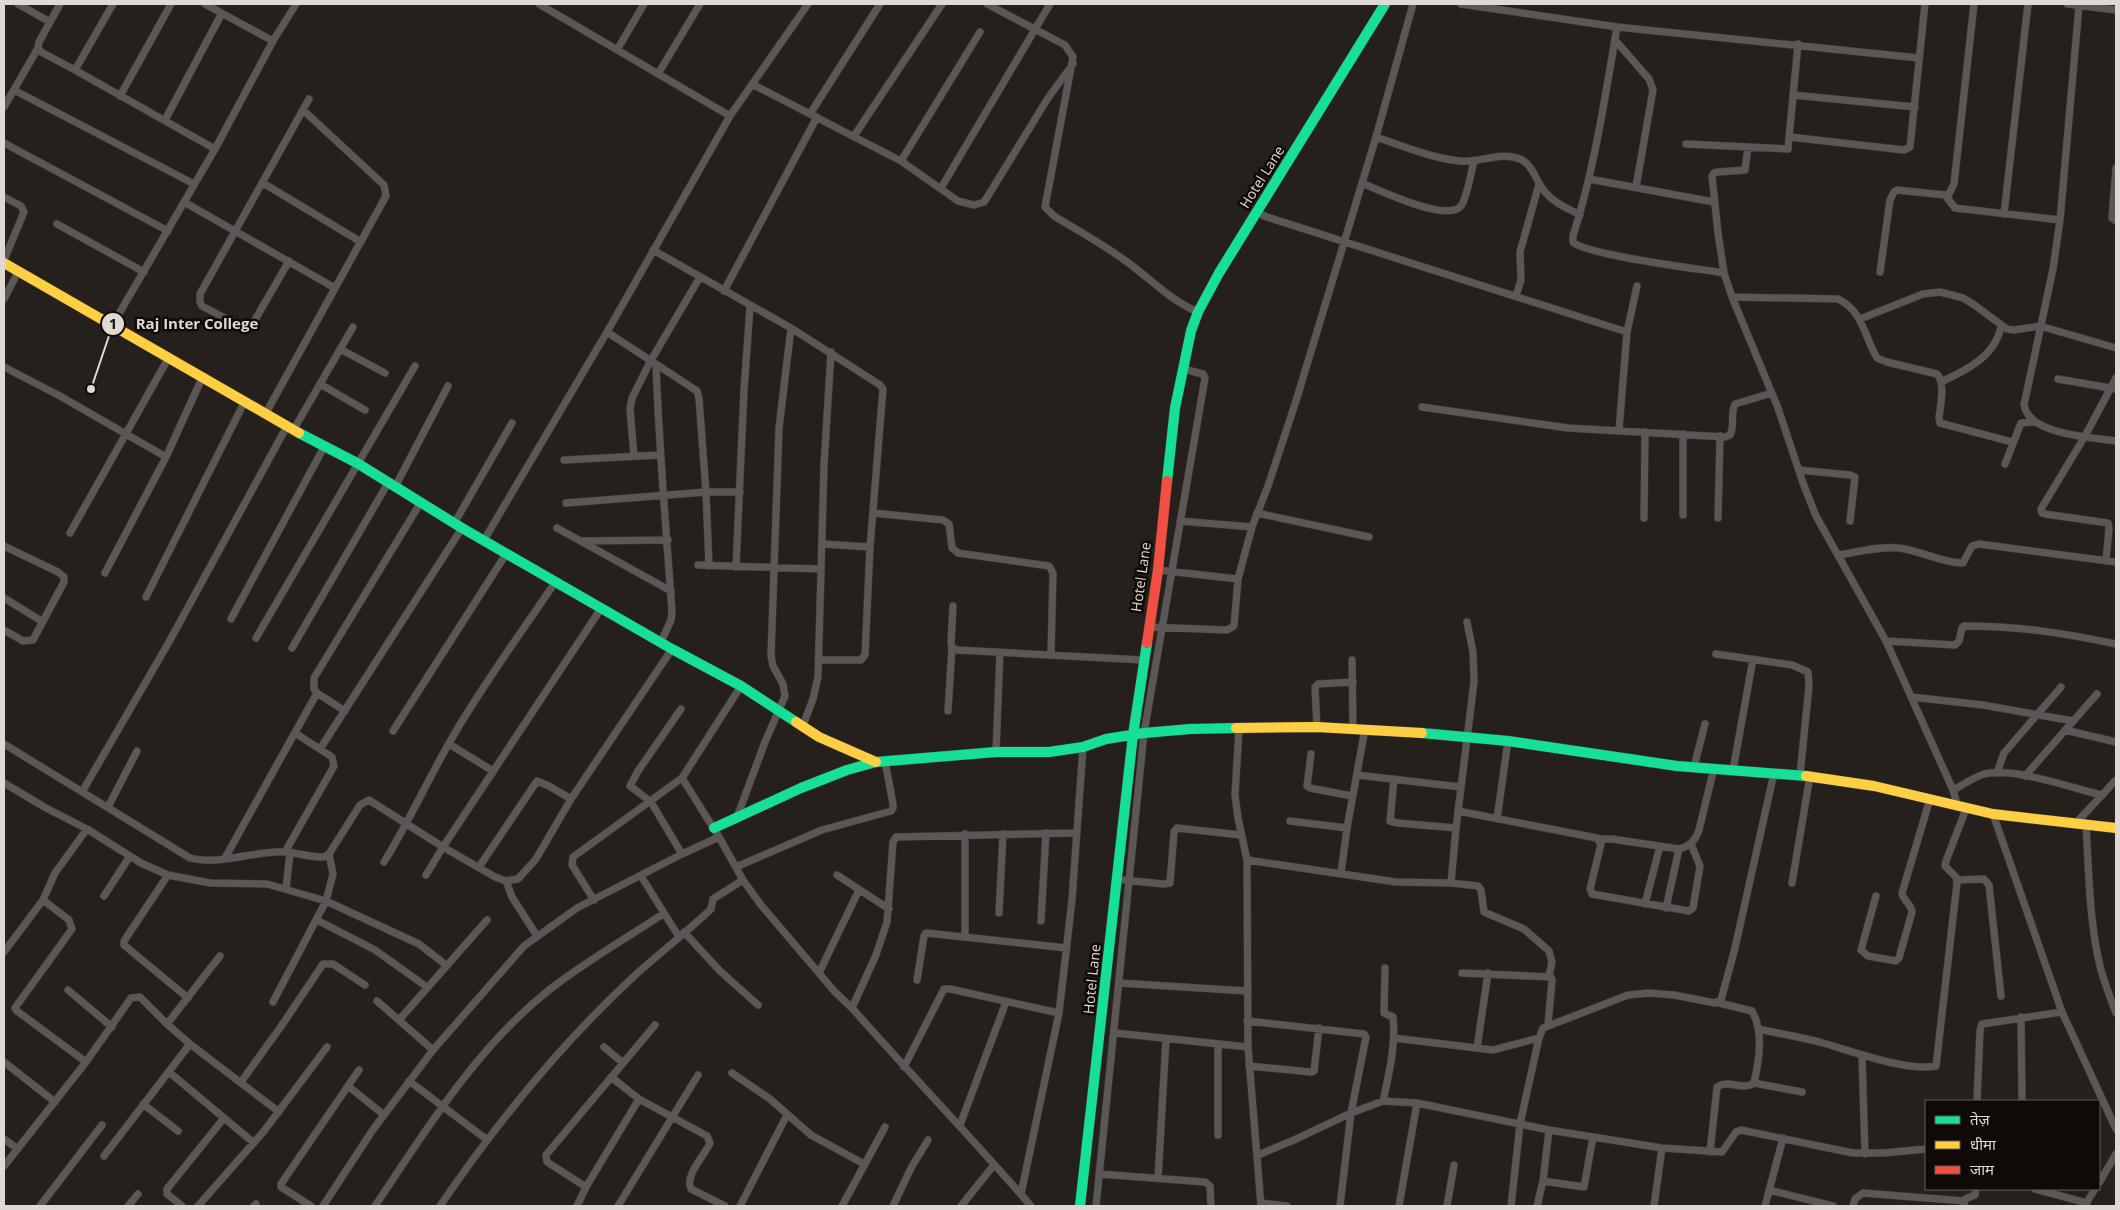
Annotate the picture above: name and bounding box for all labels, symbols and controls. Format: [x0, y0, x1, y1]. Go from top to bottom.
street label: Hotel Lane [1235, 142, 1288, 212]
callout: Raj Inter College [101, 309, 268, 339]
text: 1 [109, 313, 117, 333]
text: Raj Inter College [136, 313, 258, 333]
street label: Hotel Lane [1126, 541, 1155, 613]
street label: Hotel Lane [1078, 943, 1105, 1015]
legend [1925, 1100, 2100, 1190]
text: तेज़ [1970, 1109, 1991, 1129]
text: धीमा [1970, 1134, 1997, 1154]
text: जाम [1970, 1159, 1995, 1179]

